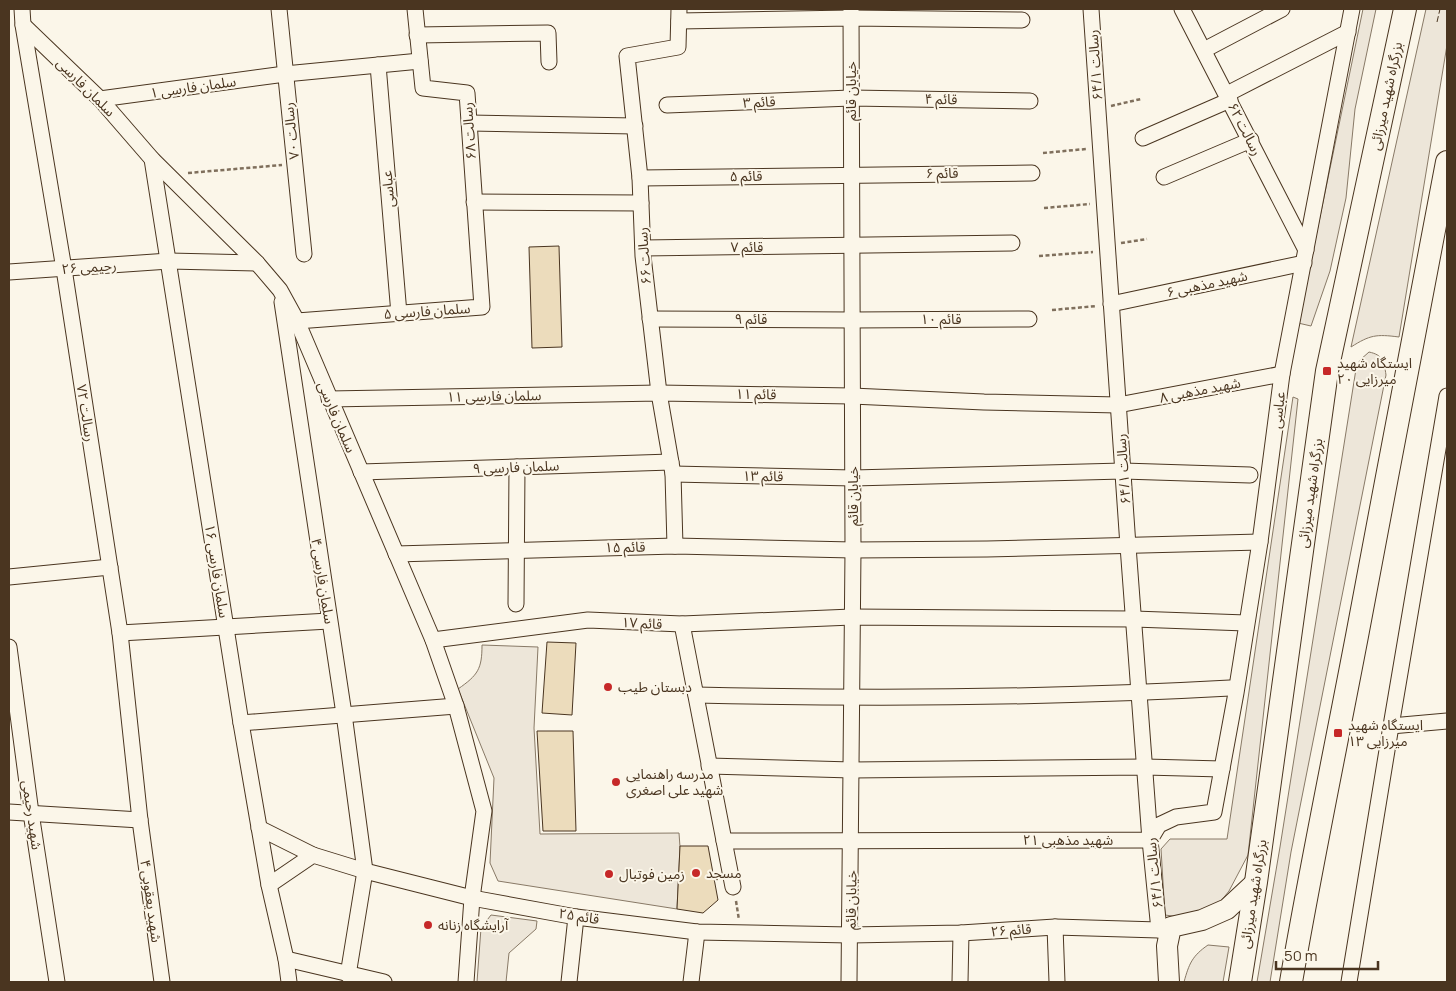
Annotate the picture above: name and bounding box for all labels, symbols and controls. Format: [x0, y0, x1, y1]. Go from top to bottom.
street label: رسالت ۶۴/۱ [1083, 29, 1106, 101]
street label: بزرگراه شهید میرزائی [1365, 40, 1406, 152]
street label: سلمان فارسی [53, 53, 120, 120]
street label: خیابان قائم [841, 61, 862, 121]
street label: سلمان فارسی ۱ [149, 71, 237, 102]
street label: قائم ۴ [924, 89, 958, 110]
street label: قائم ۳ [742, 91, 776, 114]
street label: رسالت ۶۲ [1224, 99, 1267, 159]
street label: رسالت ۷۰ [278, 101, 303, 161]
street label: رسالت ۶۸ [457, 102, 480, 160]
street label: قائم ۶ [925, 163, 959, 184]
street label: قائم ۵ [729, 166, 763, 187]
street label: عباسی [376, 170, 399, 208]
street label: رسالت ۶۶ [632, 227, 655, 285]
street label: قائم ۷ [731, 237, 763, 258]
street label: رحیمی ۲۶ [61, 255, 117, 278]
street label: شهید مذهبی ۶ [1165, 266, 1249, 301]
street label: سلمان فارسی ۵ [383, 298, 471, 323]
street label: قائم ۹ [735, 309, 767, 330]
street label: قائم ۱۰ [921, 309, 961, 330]
place label: ایستگاه شهید میرزایی ۲۰ [1337, 353, 1412, 388]
marker: ایستگاه شهید میرزایی ۲۰ [1321, 365, 1333, 377]
street label: شهید مذهبی ۸ [1158, 372, 1242, 407]
street label: سلمان فارسی [314, 378, 361, 456]
street label: رسالت ۷۲ [73, 383, 100, 443]
street label: قائم ۱۱ [735, 384, 777, 405]
street label: سلمان فارسی ۱۱ [446, 385, 542, 406]
street label: عباسی [1266, 390, 1289, 430]
street label: رسالت ۶۴/۱ [1111, 433, 1134, 505]
street label: بزرگراه شهید میرزائی [1292, 437, 1327, 549]
street label: سلمان فارسی ۹ [472, 455, 560, 478]
street label: قائم ۱۳ [742, 466, 784, 487]
street label: خیابان قائم [843, 466, 864, 526]
street label: سلمان فارسی ۱۶ [201, 523, 234, 619]
street label: سلمان فارسی ۴ [307, 537, 340, 625]
street label: قائم ۱۵ [604, 537, 646, 558]
street label: قائم ۱۷ [621, 612, 663, 635]
place label: دبستان طیب [618, 677, 692, 696]
marker: دبستان طیب [602, 681, 614, 693]
place label: ایستگاه شهید میرزایی ۱۳ [1348, 715, 1423, 750]
marker: ایستگاه شهید میرزایی ۱۳ [1332, 727, 1344, 739]
place label: مدرسه راهنمایی شهید علی اصغری [626, 764, 723, 799]
marker: مدرسه راهنمایی شهید علی اصغری [610, 776, 622, 788]
street label: شهید رحیمی [18, 779, 47, 851]
street label: شهید مذهبی ۲۱ [1023, 830, 1113, 849]
street label: رسالت ۶۴/۱ [1140, 837, 1167, 909]
street label: بزرگراه شهید میرزائی [1234, 838, 1271, 950]
street label: شهید یعقوبی ۴ [136, 858, 167, 944]
place label: مسجد [706, 863, 742, 882]
place label: زمین فوتبال [619, 864, 685, 883]
marker: مسجد [690, 867, 702, 879]
marker: زمین فوتبال [603, 868, 615, 880]
street label: خیابان قائم [840, 870, 863, 930]
street label: قائم ۲۵ [557, 903, 601, 930]
place label: آرایشگاه زنانه [438, 915, 509, 934]
marker: آرایشگاه زنانه [422, 919, 434, 931]
street label: قائم ۲۶ [990, 919, 1032, 942]
scale bar [1276, 938, 1378, 970]
text: 50 m [1284, 945, 1318, 966]

